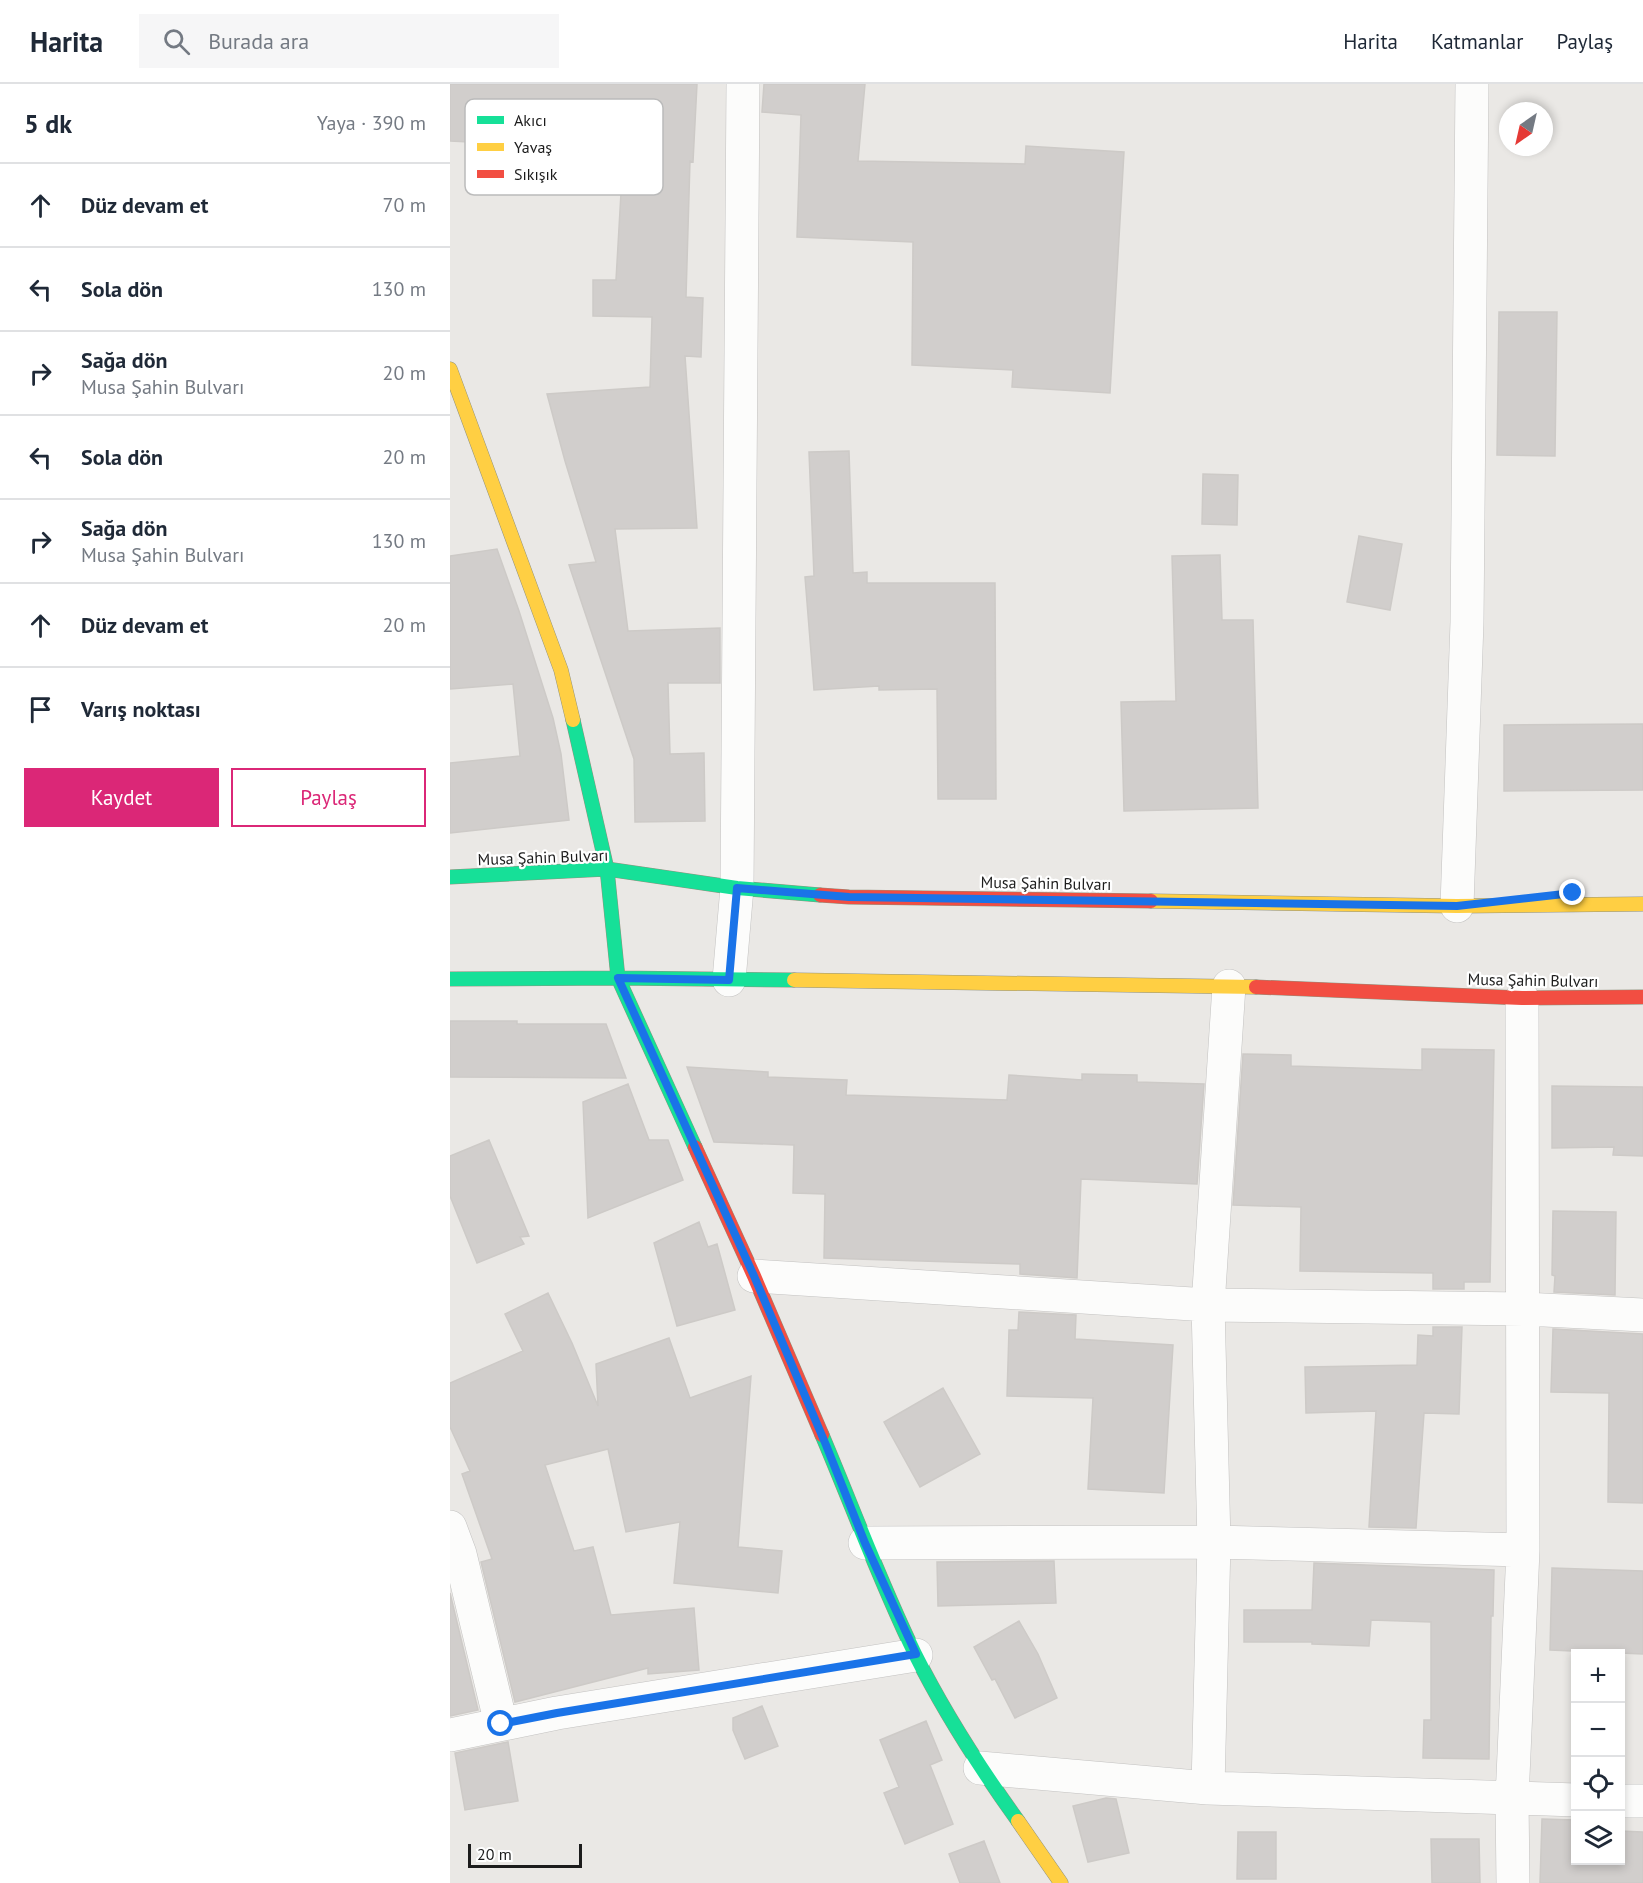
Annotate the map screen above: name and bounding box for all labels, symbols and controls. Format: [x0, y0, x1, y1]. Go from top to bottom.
search box [139, 14, 559, 68]
text: Harita [30, 23, 103, 60]
icon: search [160, 25, 193, 58]
text: Burada ara [208, 27, 309, 55]
text: Harita [1343, 28, 1398, 55]
text: Katmanlar [1431, 28, 1523, 55]
text: Paylaş [1556, 28, 1613, 55]
legend [465, 99, 663, 195]
north arrow [1499, 102, 1553, 156]
text: 5 dk [24, 107, 72, 140]
text: Yaya · 390 m [317, 110, 426, 136]
text: Akıcı [514, 110, 547, 130]
text: Yavaş [514, 137, 552, 157]
text: Sıkışık [514, 164, 558, 184]
icon: ahead [24, 189, 57, 222]
text: Düz devam et [81, 191, 208, 219]
text: 70 m [383, 192, 426, 218]
icon: left [24, 273, 57, 306]
text: Sola dön [81, 275, 163, 303]
text: 130 m [372, 276, 426, 302]
text: Sağa dön [81, 346, 168, 374]
icon: right [24, 357, 57, 390]
text: 20 m [383, 360, 426, 386]
text: Musa Şahin Bulvarı [81, 374, 244, 400]
icon: left [24, 441, 57, 474]
text: Sola dön [81, 443, 163, 471]
text: 20 m [383, 444, 426, 470]
text: Sağa dön [81, 514, 168, 542]
icon: right [24, 525, 57, 558]
text: 130 m [372, 528, 426, 554]
text: Musa Şahin Bulvarı [81, 542, 244, 568]
icon: ahead [24, 609, 57, 642]
text: Düz devam et [81, 611, 208, 639]
text: 20 m [383, 612, 426, 638]
icon: arrive [24, 693, 57, 726]
text: Varış noktası [81, 695, 201, 723]
button: Kaydet [24, 768, 219, 827]
button: Paylaş [231, 768, 426, 827]
street label: Musa Şahin Bulvarı [477, 845, 609, 869]
street label: Musa Şahin Bulvarı [980, 872, 1112, 894]
route end [1559, 879, 1585, 905]
street label: Musa Şahin Bulvarı [1467, 969, 1599, 991]
map controls [1571, 1649, 1625, 1865]
button: + [1571, 1649, 1625, 1703]
button: − [1571, 1703, 1625, 1757]
route start [487, 1710, 513, 1736]
button: locate [1571, 1757, 1625, 1811]
button: layers [1571, 1811, 1625, 1865]
scale bar [468, 1841, 582, 1868]
text: 20 m [477, 1844, 512, 1864]

